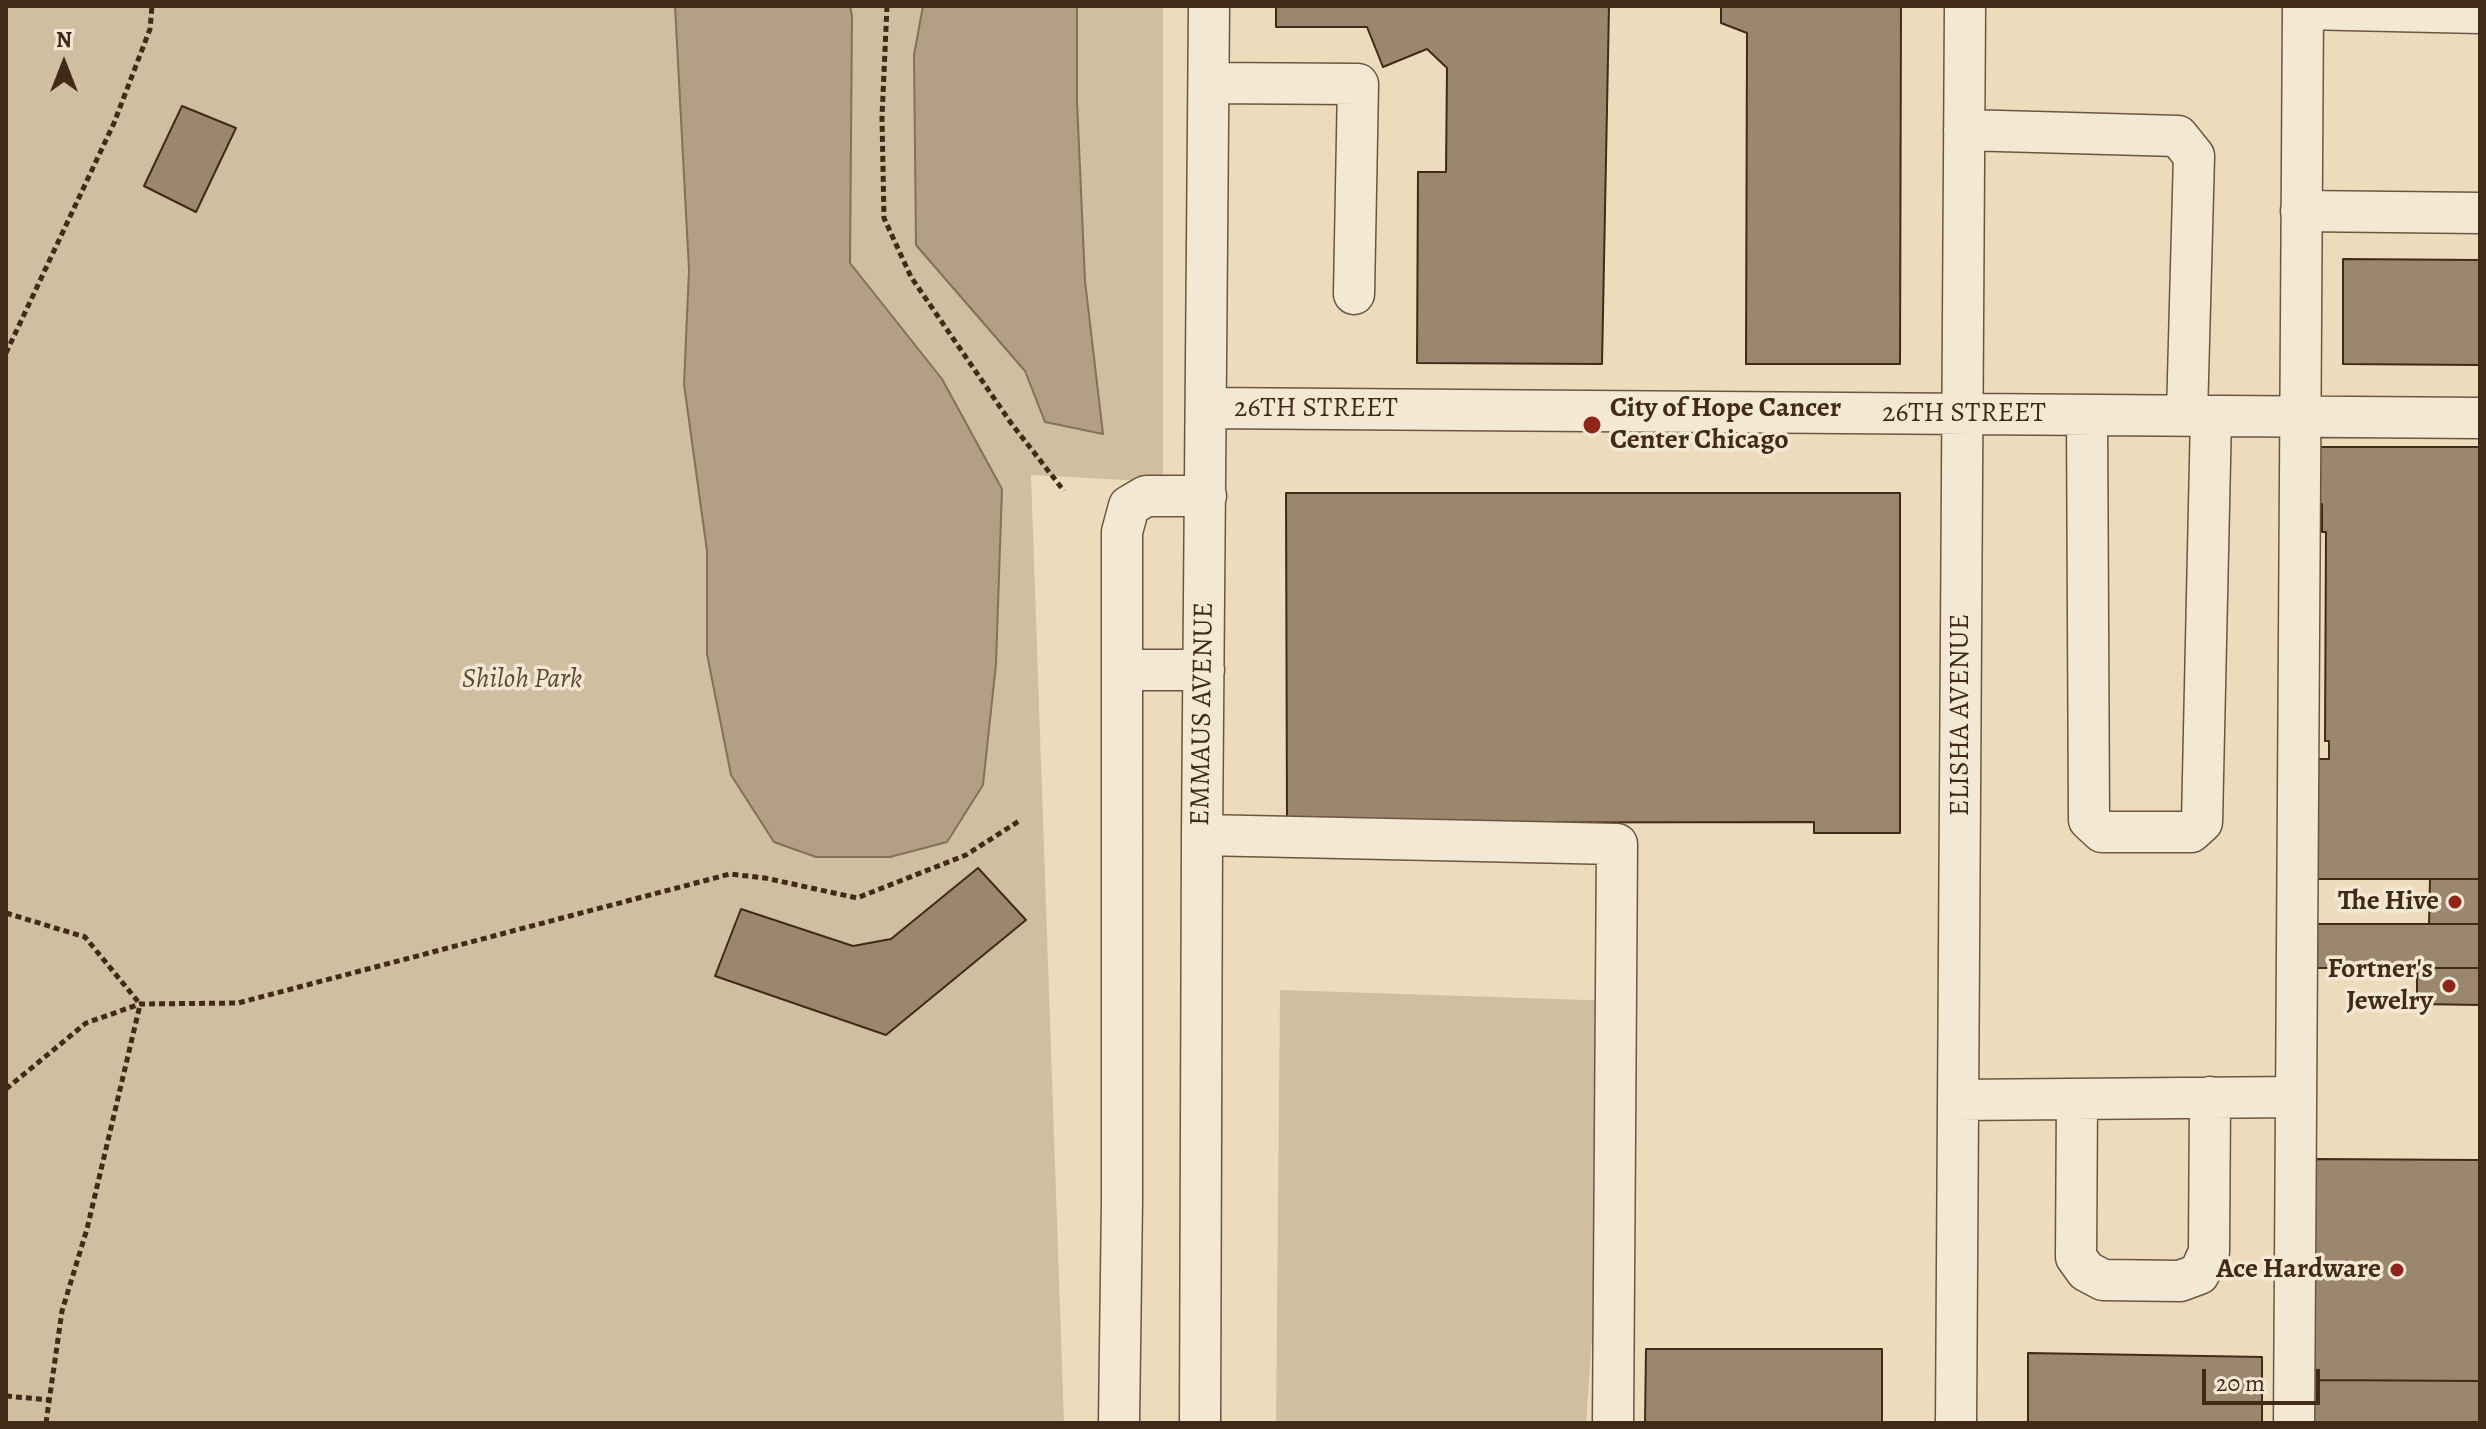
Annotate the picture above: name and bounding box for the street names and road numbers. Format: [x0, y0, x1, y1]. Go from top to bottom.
street label: 26TH STREET [1234, 392, 1398, 426]
street label: 26TH STREET [1882, 397, 2046, 431]
street label: EMMAUS AVENUE [1184, 602, 1222, 826]
street label: ELISHA AVENUE [1944, 614, 1978, 816]

